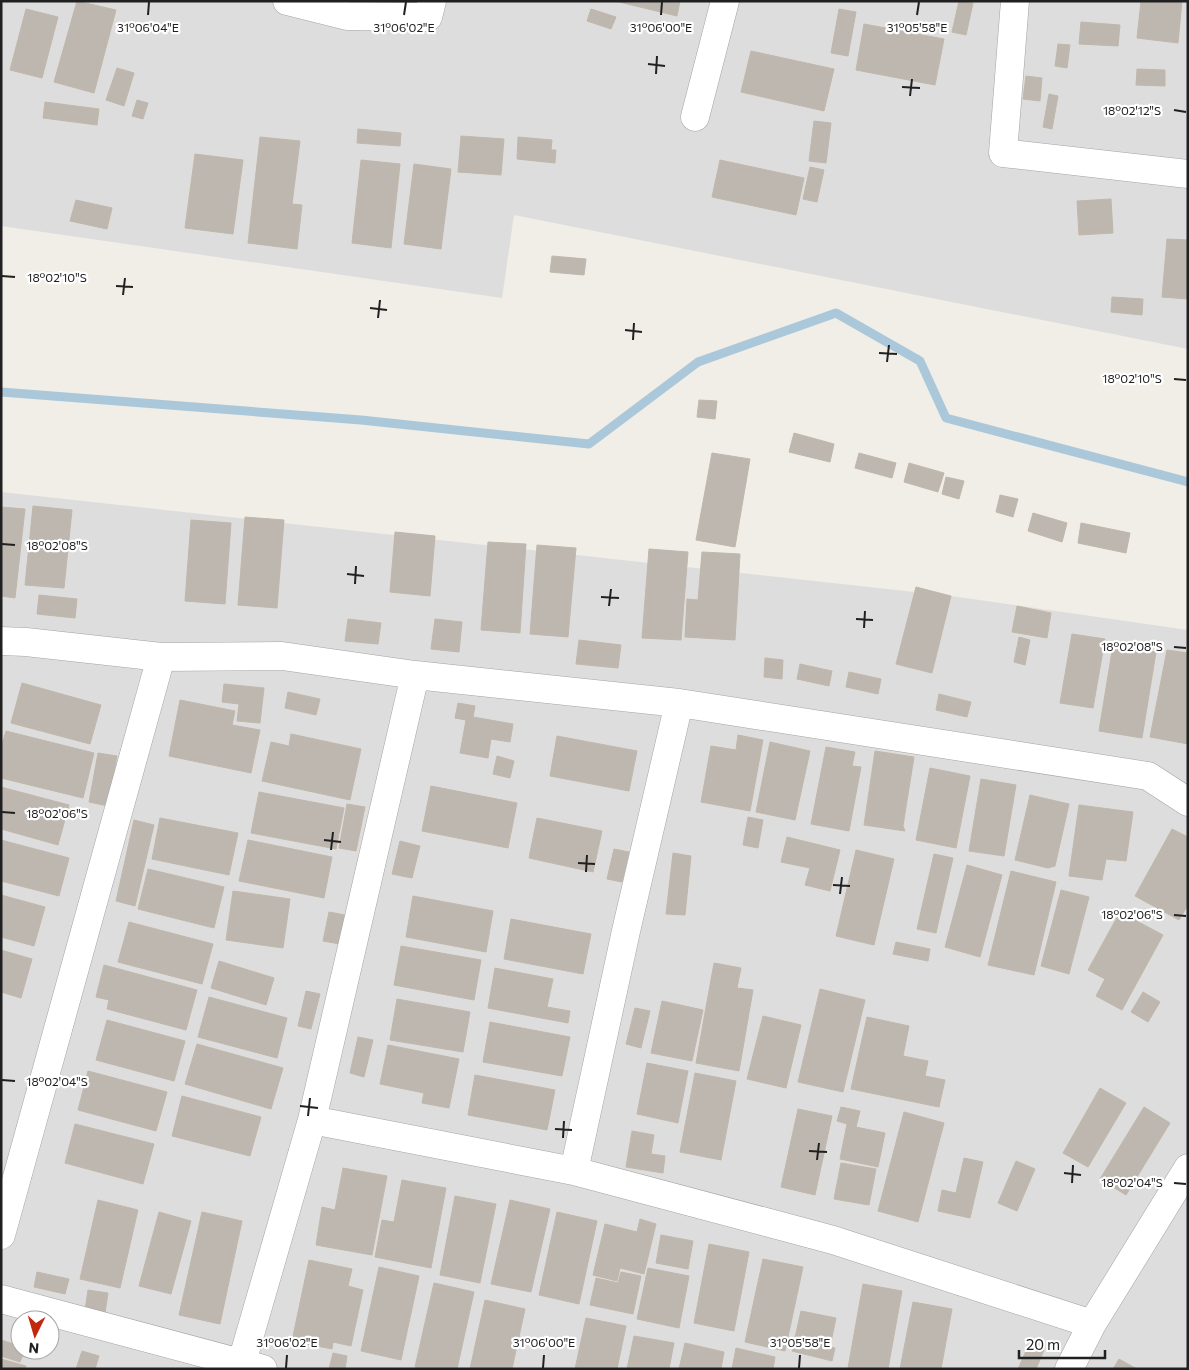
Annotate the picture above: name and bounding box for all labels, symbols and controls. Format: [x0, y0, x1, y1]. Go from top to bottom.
text: 31°06'04"E [117, 20, 179, 34]
text: 31°06'02"E [373, 20, 435, 34]
text: 31°06'00"E [630, 20, 692, 34]
text: 31°05'58"E [887, 20, 947, 34]
text: 18°02'12"S [1103, 103, 1161, 117]
text: 18°02'10"S [27, 270, 87, 284]
text: 18°02'10"S [1102, 371, 1162, 385]
text: 18°02'08"S [26, 538, 88, 552]
text: 18°02'08"S [1101, 639, 1163, 653]
text: 18°02'06"S [26, 806, 88, 820]
text: 18°02'06"S [1101, 907, 1163, 921]
text: 18°02'04"S [26, 1074, 88, 1088]
text: 18°02'04"S [1101, 1175, 1163, 1189]
north arrow [10, 1310, 60, 1360]
scale bar [1019, 1328, 1105, 1360]
text: 31°06'02"E [256, 1335, 318, 1349]
text: 31°06'00"E [513, 1335, 575, 1349]
text: 31°05'58"E [770, 1335, 830, 1349]
text: 20 m [1026, 1335, 1060, 1353]
text: N [28, 1340, 40, 1357]

